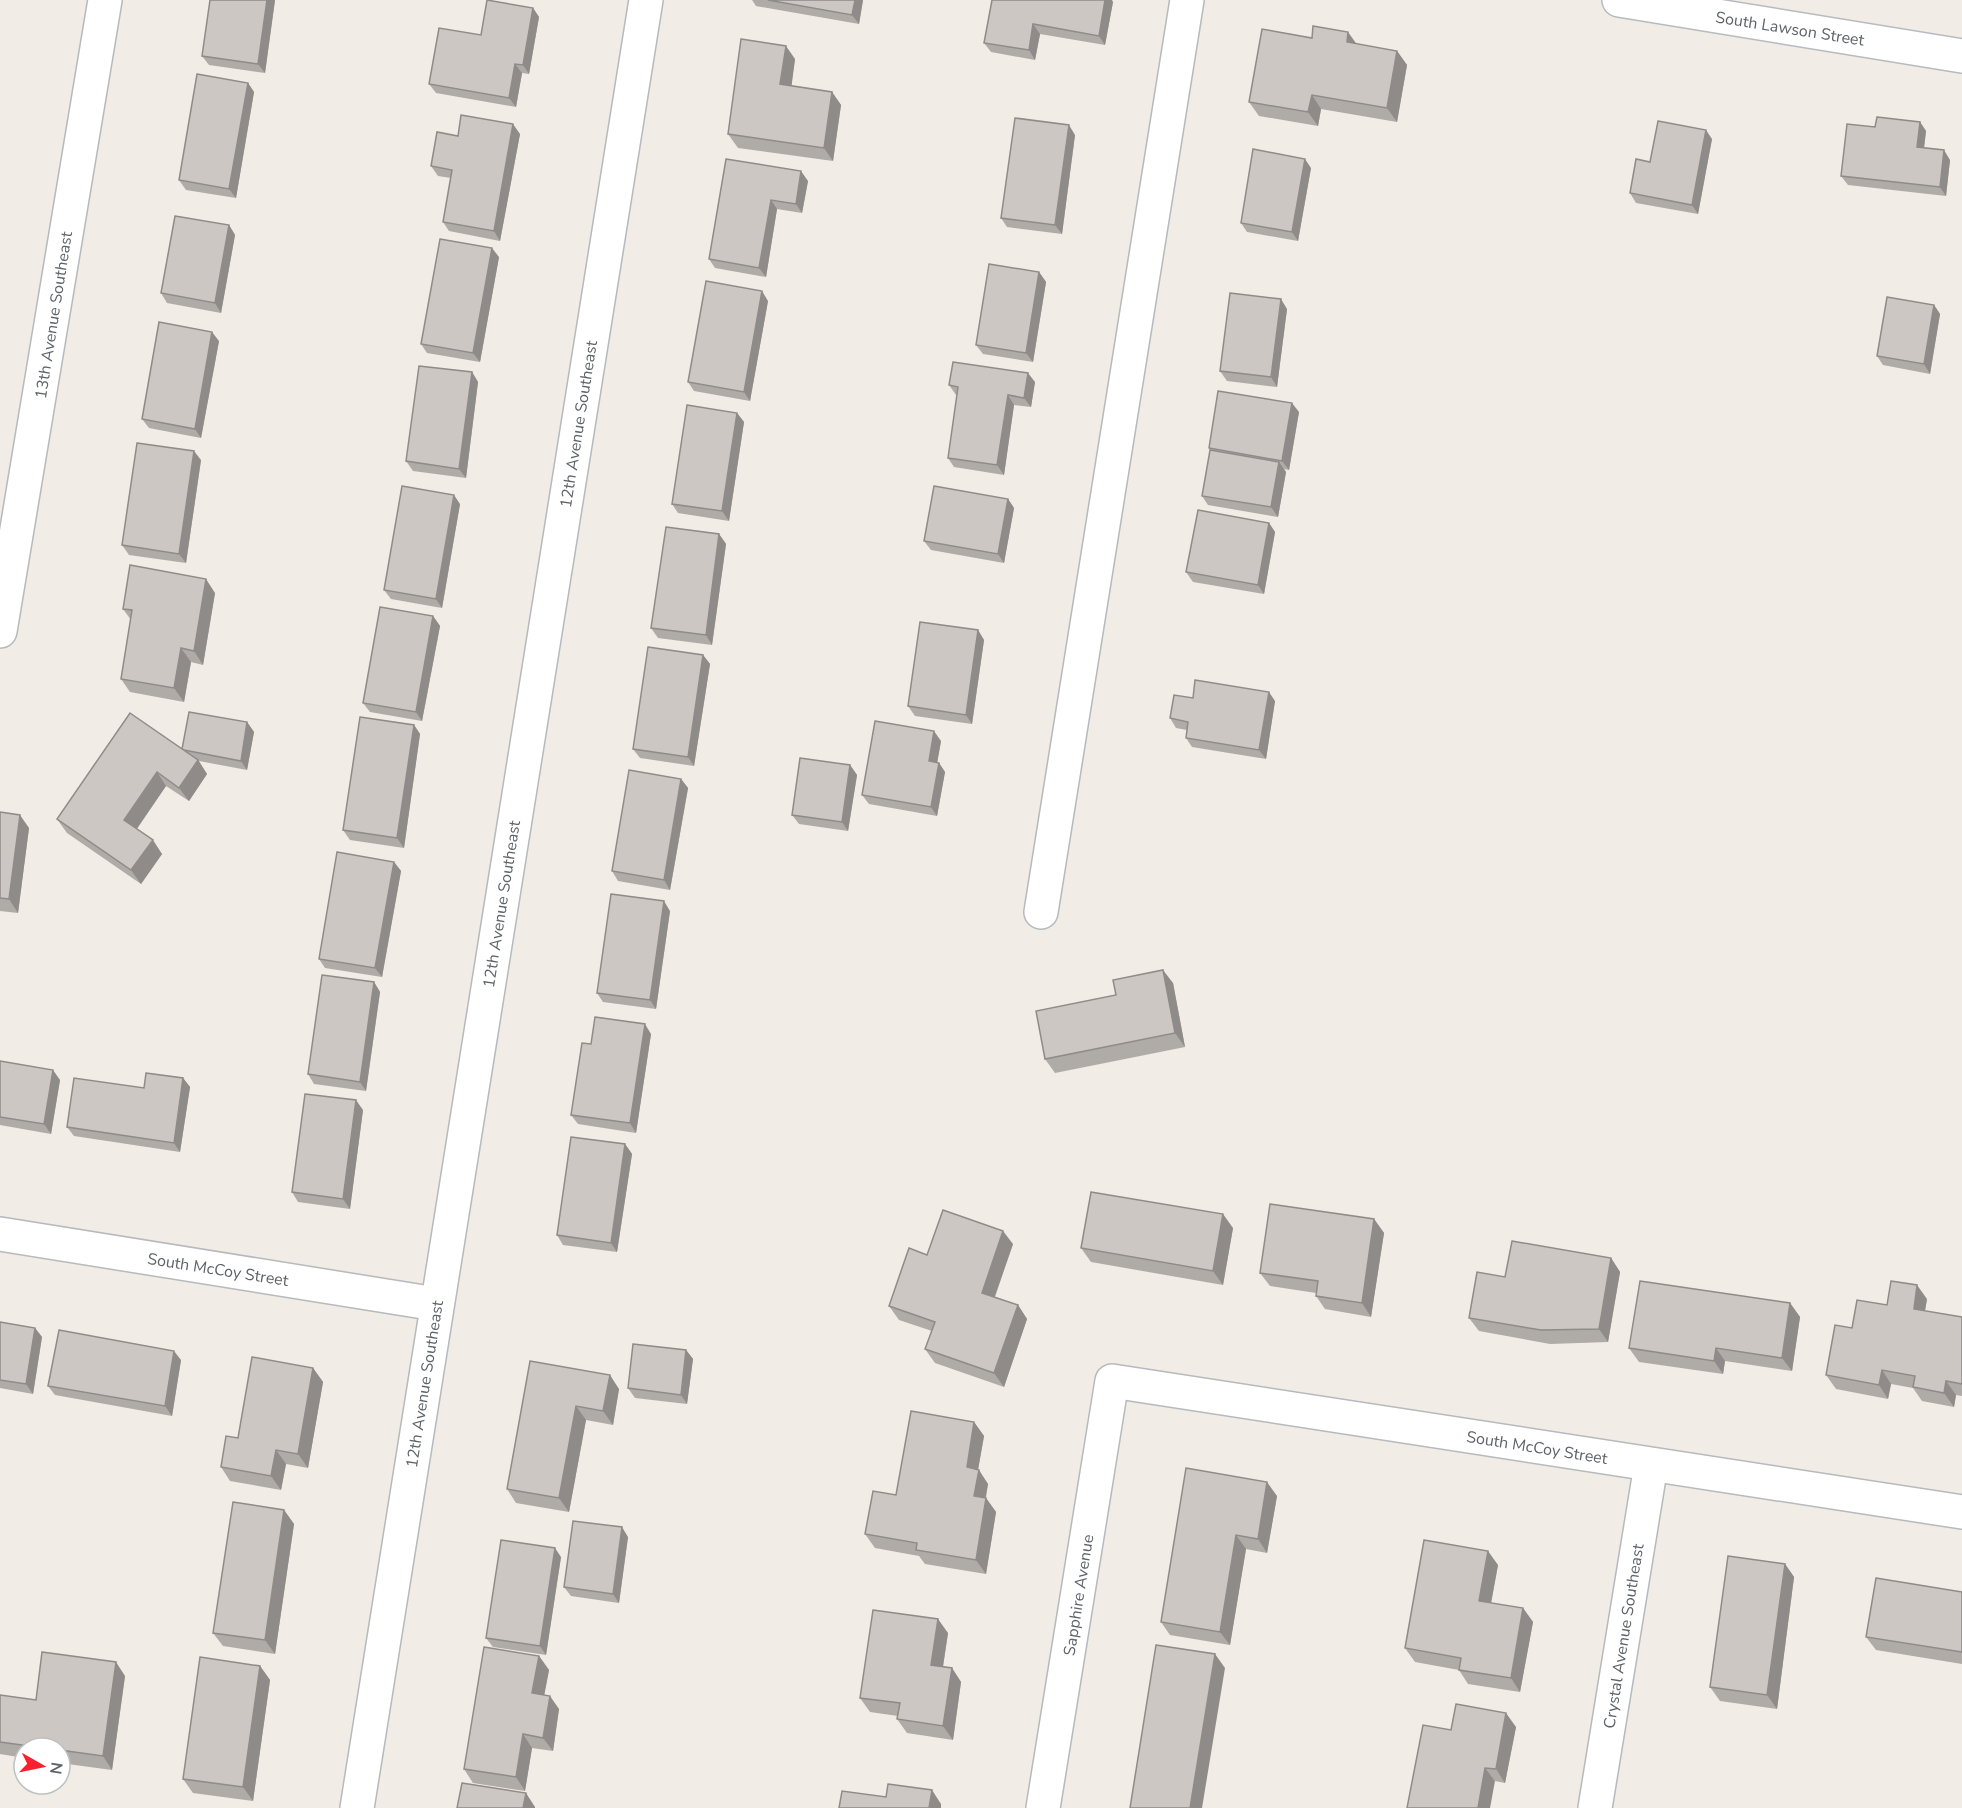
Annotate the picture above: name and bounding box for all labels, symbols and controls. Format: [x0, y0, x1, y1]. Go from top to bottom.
street label: South Lawson Street [1714, 6, 1866, 52]
street label: 13th Avenue Southeast [30, 230, 78, 400]
street label: 12th Avenue Southeast [555, 339, 603, 509]
street label: 12th Avenue Southeast [478, 819, 526, 989]
street label: South McCoy Street [146, 1248, 290, 1292]
street label: 12th Avenue Southeast [401, 1299, 449, 1469]
street label: South McCoy Street [1465, 1426, 1609, 1470]
street label: Sapphire Avenue [1059, 1533, 1099, 1657]
street label: Crystal Avenue Southeast [1599, 1542, 1650, 1730]
north arrow [12, 1736, 72, 1796]
text: N [44, 1761, 68, 1776]

